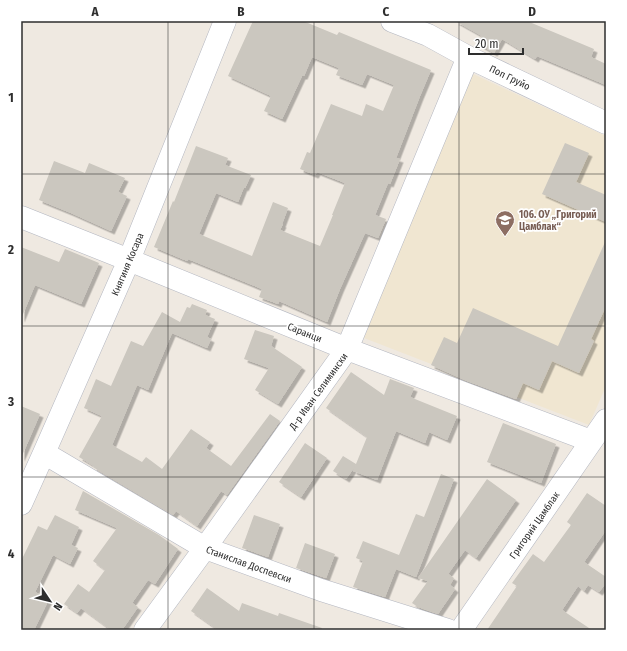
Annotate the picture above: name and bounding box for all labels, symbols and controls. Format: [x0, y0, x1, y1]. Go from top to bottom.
text: A [90, 4, 99, 19]
text: B [237, 4, 245, 19]
text: C [383, 4, 390, 19]
text: D [528, 4, 536, 19]
scale bar [469, 30, 523, 56]
text: 20 m [475, 37, 499, 51]
street label: Поп Груйо [487, 63, 532, 93]
text: 1 [8, 90, 14, 105]
school or university icon: 106. ОУ „Григорий Цамблак“ [494, 209, 516, 237]
place label: 106. ОУ „Григорий Цамблак“ [519, 209, 597, 233]
street label: Княгиня Косара [109, 231, 147, 298]
text: 2 [7, 242, 14, 257]
street label: Саранци [286, 321, 324, 345]
street label: Д-р Иван Селимински [286, 351, 351, 433]
text: 3 [7, 394, 14, 409]
street label: Григорий Цамблак [507, 489, 563, 562]
street label: Станислав Доспевски [204, 544, 293, 586]
text: 4 [8, 546, 15, 561]
north arrow [30, 581, 70, 621]
text: N [51, 600, 65, 613]

